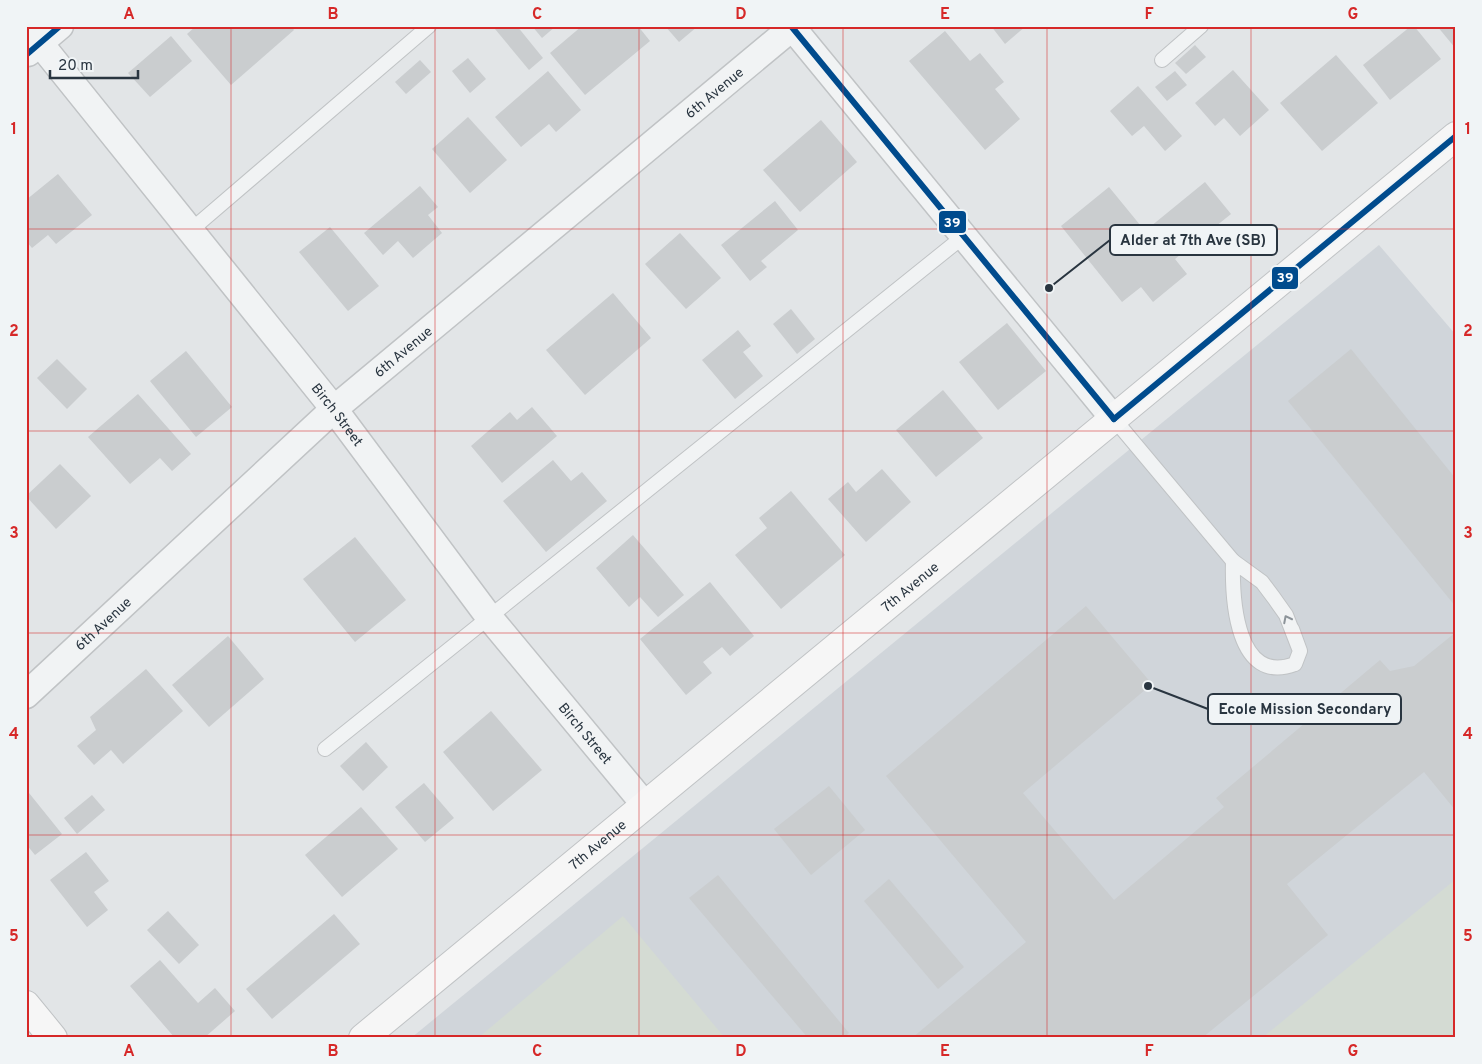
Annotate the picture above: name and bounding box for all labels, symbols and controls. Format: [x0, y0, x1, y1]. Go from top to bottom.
text: A [123, 5, 135, 25]
text: B [327, 5, 339, 25]
text: C [532, 5, 542, 25]
text: D [735, 5, 747, 25]
text: E [940, 5, 950, 25]
text: F [1144, 5, 1154, 25]
text: G [1348, 5, 1358, 25]
scale bar [50, 48, 138, 80]
text: 20 m [58, 57, 93, 76]
street label: 6th Avenue [682, 64, 748, 123]
text: 1 [11, 120, 17, 140]
text: 1 [1465, 120, 1471, 140]
line badge: 39 [938, 210, 967, 234]
text: 39 [944, 215, 960, 232]
callout: Alder at 7th Ave (SB) [1110, 225, 1277, 255]
text: Alder at 7th Ave (SB) [1120, 232, 1266, 251]
line badge: 39 [1271, 266, 1299, 290]
text: 39 [1277, 270, 1293, 287]
text: 2 [9, 322, 19, 342]
text: 2 [1463, 322, 1473, 342]
street label: 6th Avenue [371, 324, 437, 382]
street label: Birch Street [307, 381, 366, 450]
text: 3 [9, 524, 19, 544]
text: 3 [1463, 524, 1473, 544]
street label: 7th Avenue [879, 559, 943, 617]
street label: 6th Avenue [72, 594, 136, 655]
one-way arrow [1283, 615, 1293, 624]
callout: Ecole Mission Secondary [1208, 694, 1401, 724]
street label: Birch Street [554, 700, 615, 768]
text: Ecole Mission Secondary [1218, 701, 1392, 720]
text: 4 [9, 725, 19, 745]
text: 4 [1463, 725, 1473, 745]
street label: 7th Avenue [566, 817, 631, 874]
text: 5 [9, 927, 19, 947]
text: 5 [1463, 927, 1473, 947]
text: A [123, 1042, 135, 1062]
text: B [327, 1042, 339, 1062]
text: C [532, 1042, 542, 1062]
text: D [735, 1042, 747, 1062]
text: E [940, 1042, 950, 1062]
text: F [1144, 1042, 1154, 1062]
text: G [1348, 1042, 1358, 1062]

